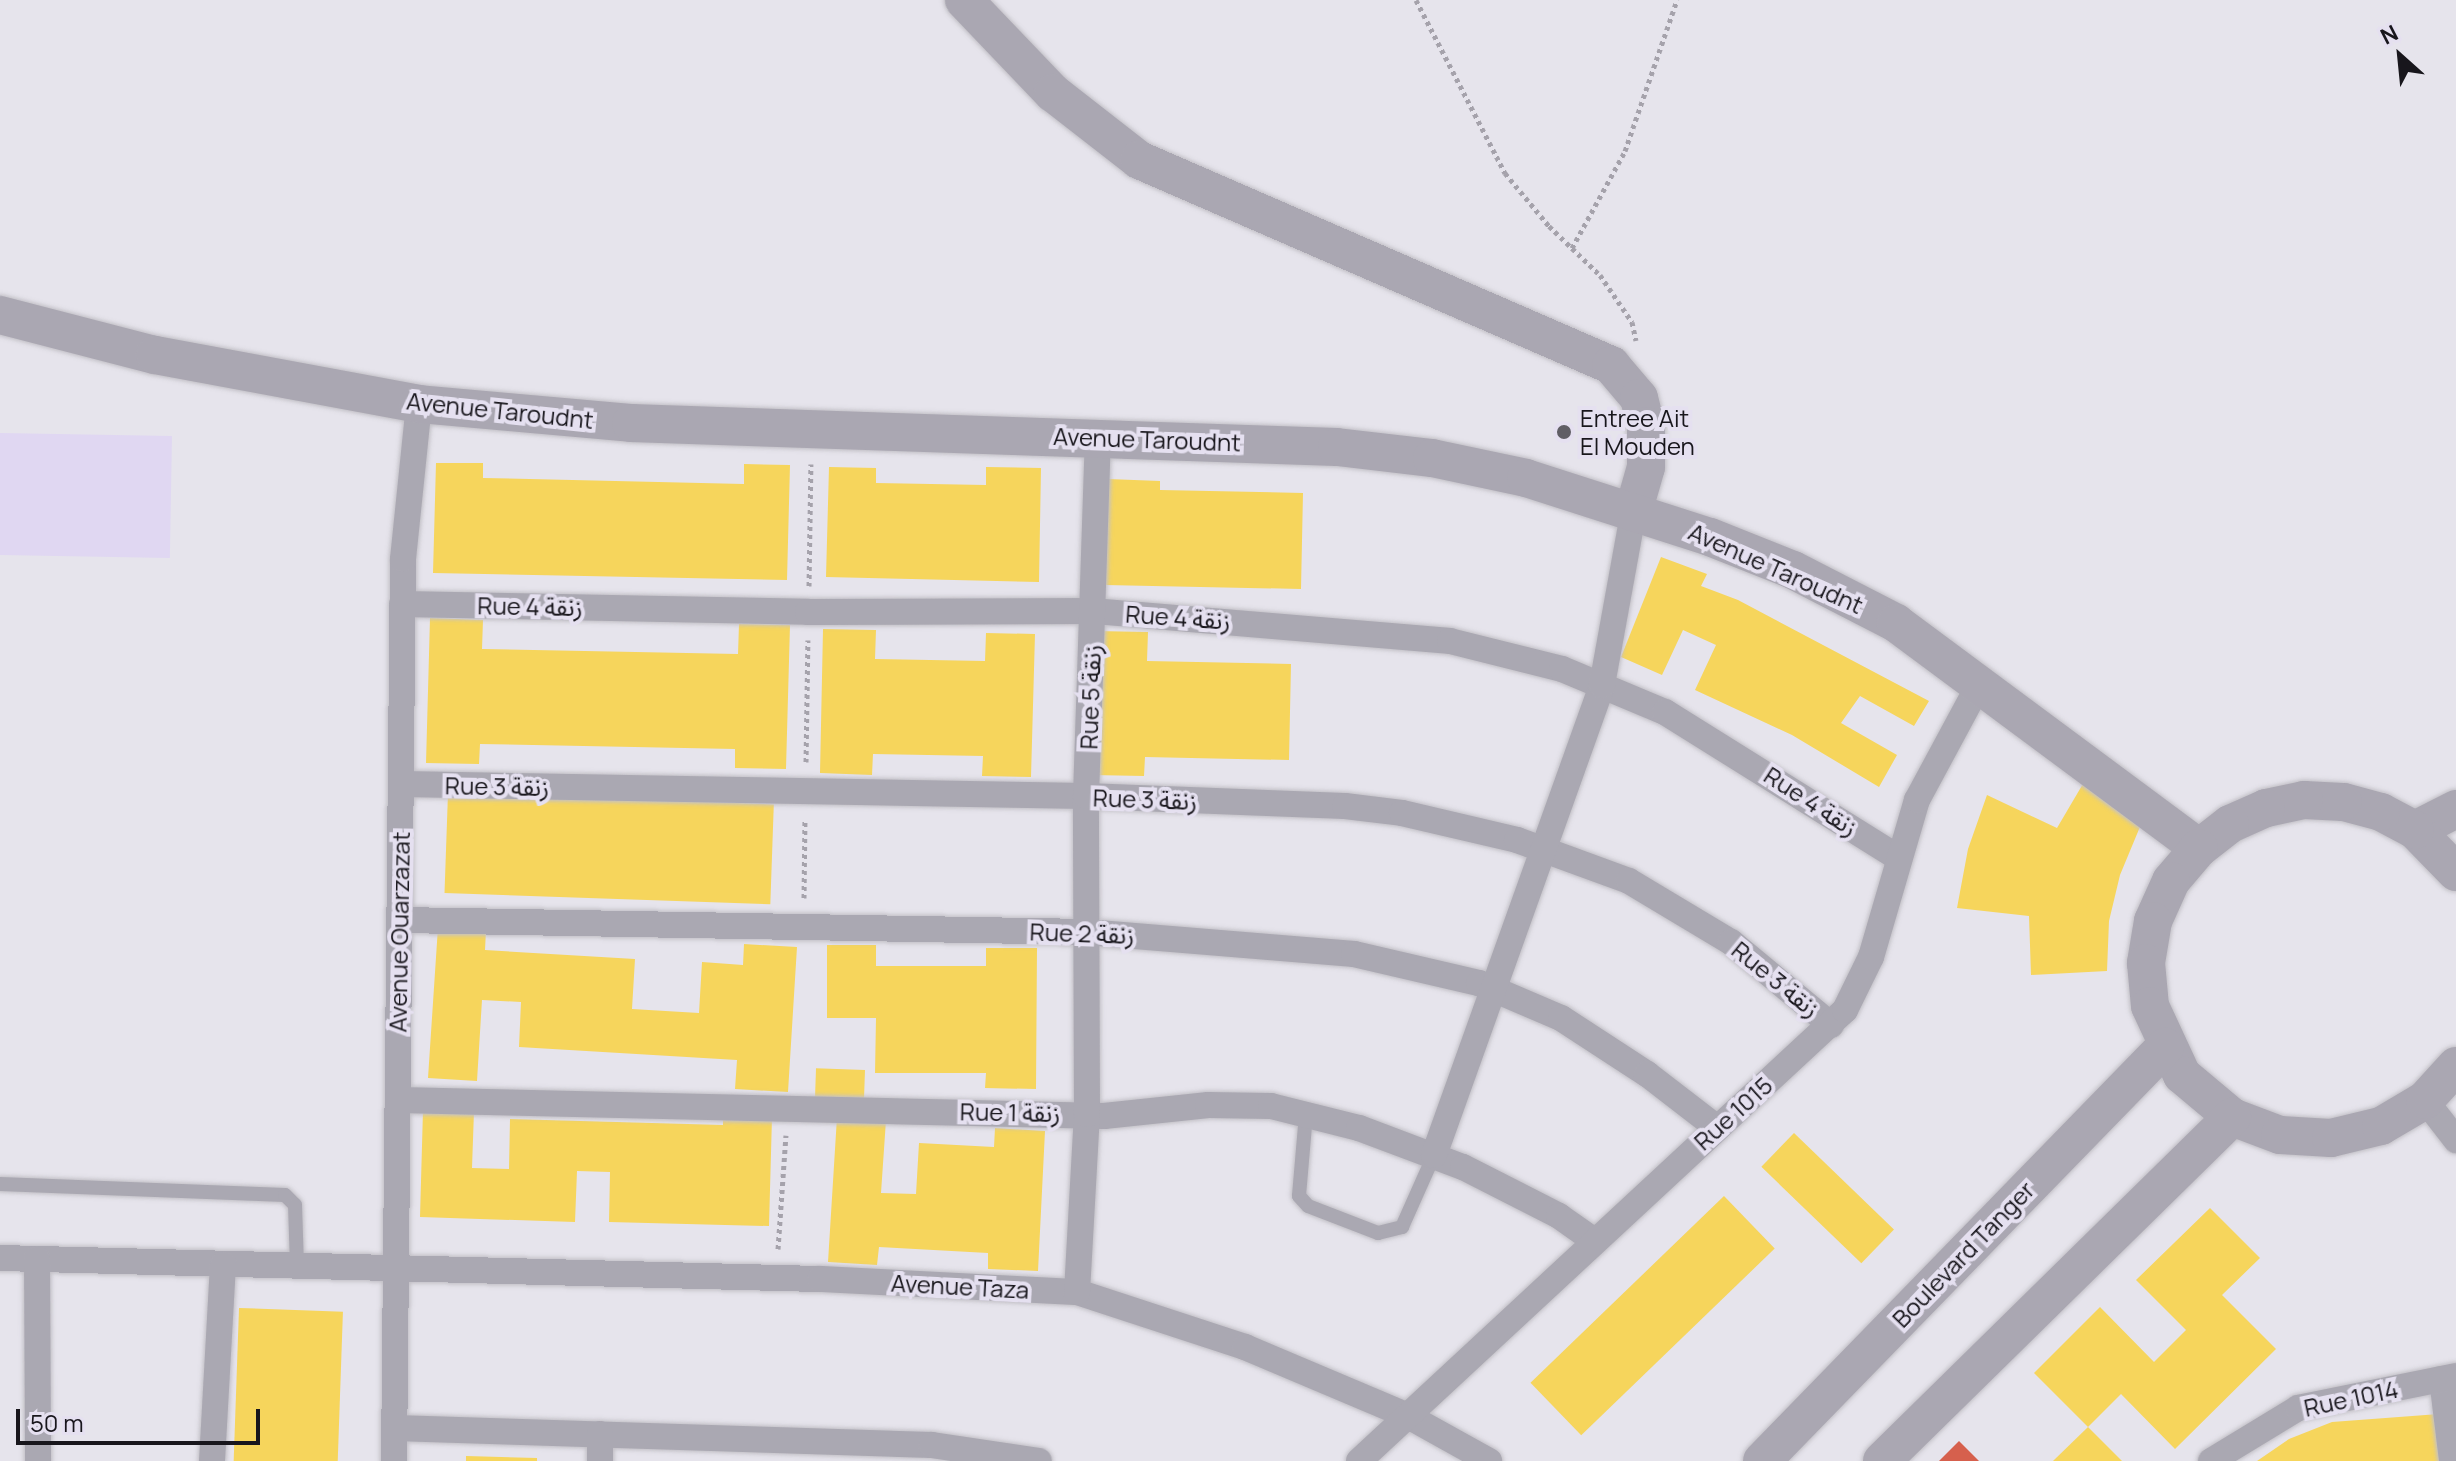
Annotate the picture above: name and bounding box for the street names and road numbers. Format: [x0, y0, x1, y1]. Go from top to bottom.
street label: Avenue Taroudnt [405, 386, 595, 434]
street label: Avenue Taroudnt [1053, 421, 1241, 457]
street label: Avenue Taroudnt [1684, 517, 1868, 619]
street label: Rue 4 زنقة [477, 591, 583, 621]
street label: Rue 4 زنقة [1124, 599, 1232, 635]
street label: Rue 5 زنقة [1074, 644, 1106, 750]
street label: Rue 4 زنقة [1759, 760, 1863, 842]
street label: Rue 3 زنقة [445, 771, 549, 801]
street label: Rue 3 زنقة [1092, 783, 1198, 815]
street label: Avenue Ouarzazat [383, 831, 415, 1033]
street label: Rue 2 زنقة [1029, 917, 1135, 949]
street label: Rue 3 زنقة [1726, 935, 1826, 1023]
street label: Rue 1015 [1688, 1070, 1778, 1156]
street label: Rue 1 زنقة [960, 1097, 1060, 1127]
street label: Boulevard Tanger [1886, 1175, 2040, 1333]
street label: Avenue Taza [890, 1268, 1030, 1304]
street label: Rue 1014 [2301, 1374, 2401, 1422]

